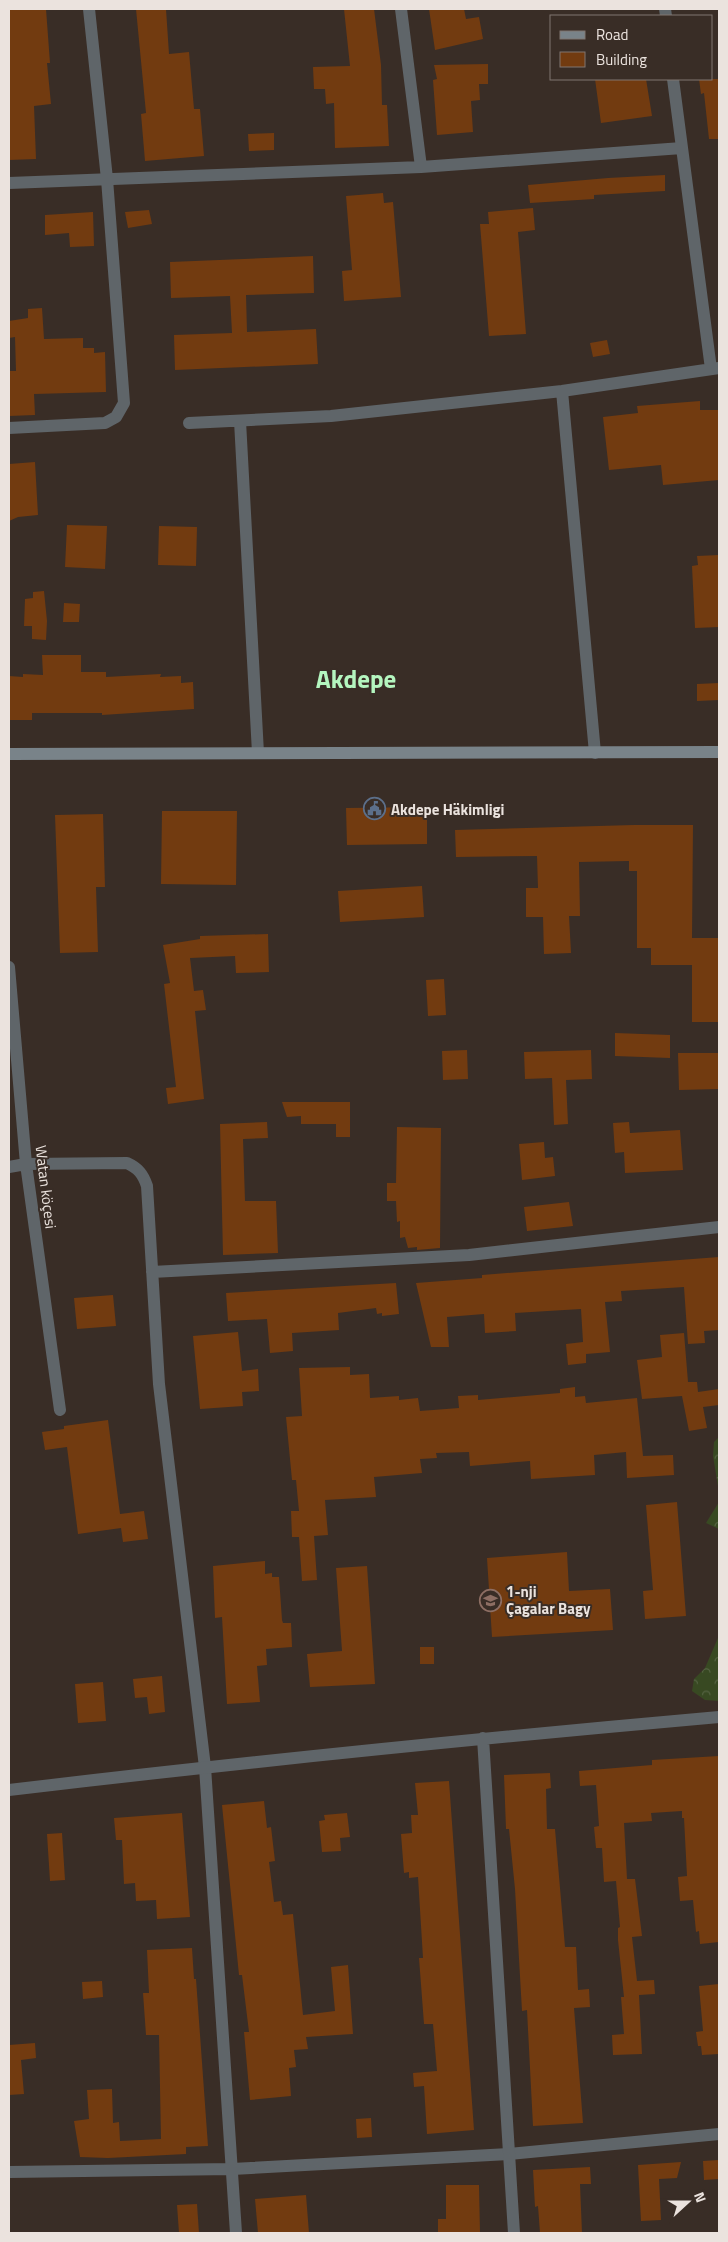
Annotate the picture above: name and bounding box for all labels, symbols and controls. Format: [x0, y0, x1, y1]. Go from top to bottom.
legend [550, 15, 713, 80]
text: Road [596, 23, 628, 46]
text: Building [596, 48, 647, 71]
district label: Akdepe [316, 660, 396, 698]
public building icon: Akdepe Häkimligi [363, 797, 387, 821]
place label: Akdepe Häkimligi [391, 798, 504, 821]
street label: Watan köçesi [29, 1144, 63, 1230]
place label: 1-nji Çagalar Bagy [506, 1580, 591, 1620]
school or university icon: 1-nji Çagalar Bagy [478, 1588, 502, 1612]
north arrow [663, 2177, 713, 2227]
text: N [689, 2189, 712, 2205]

